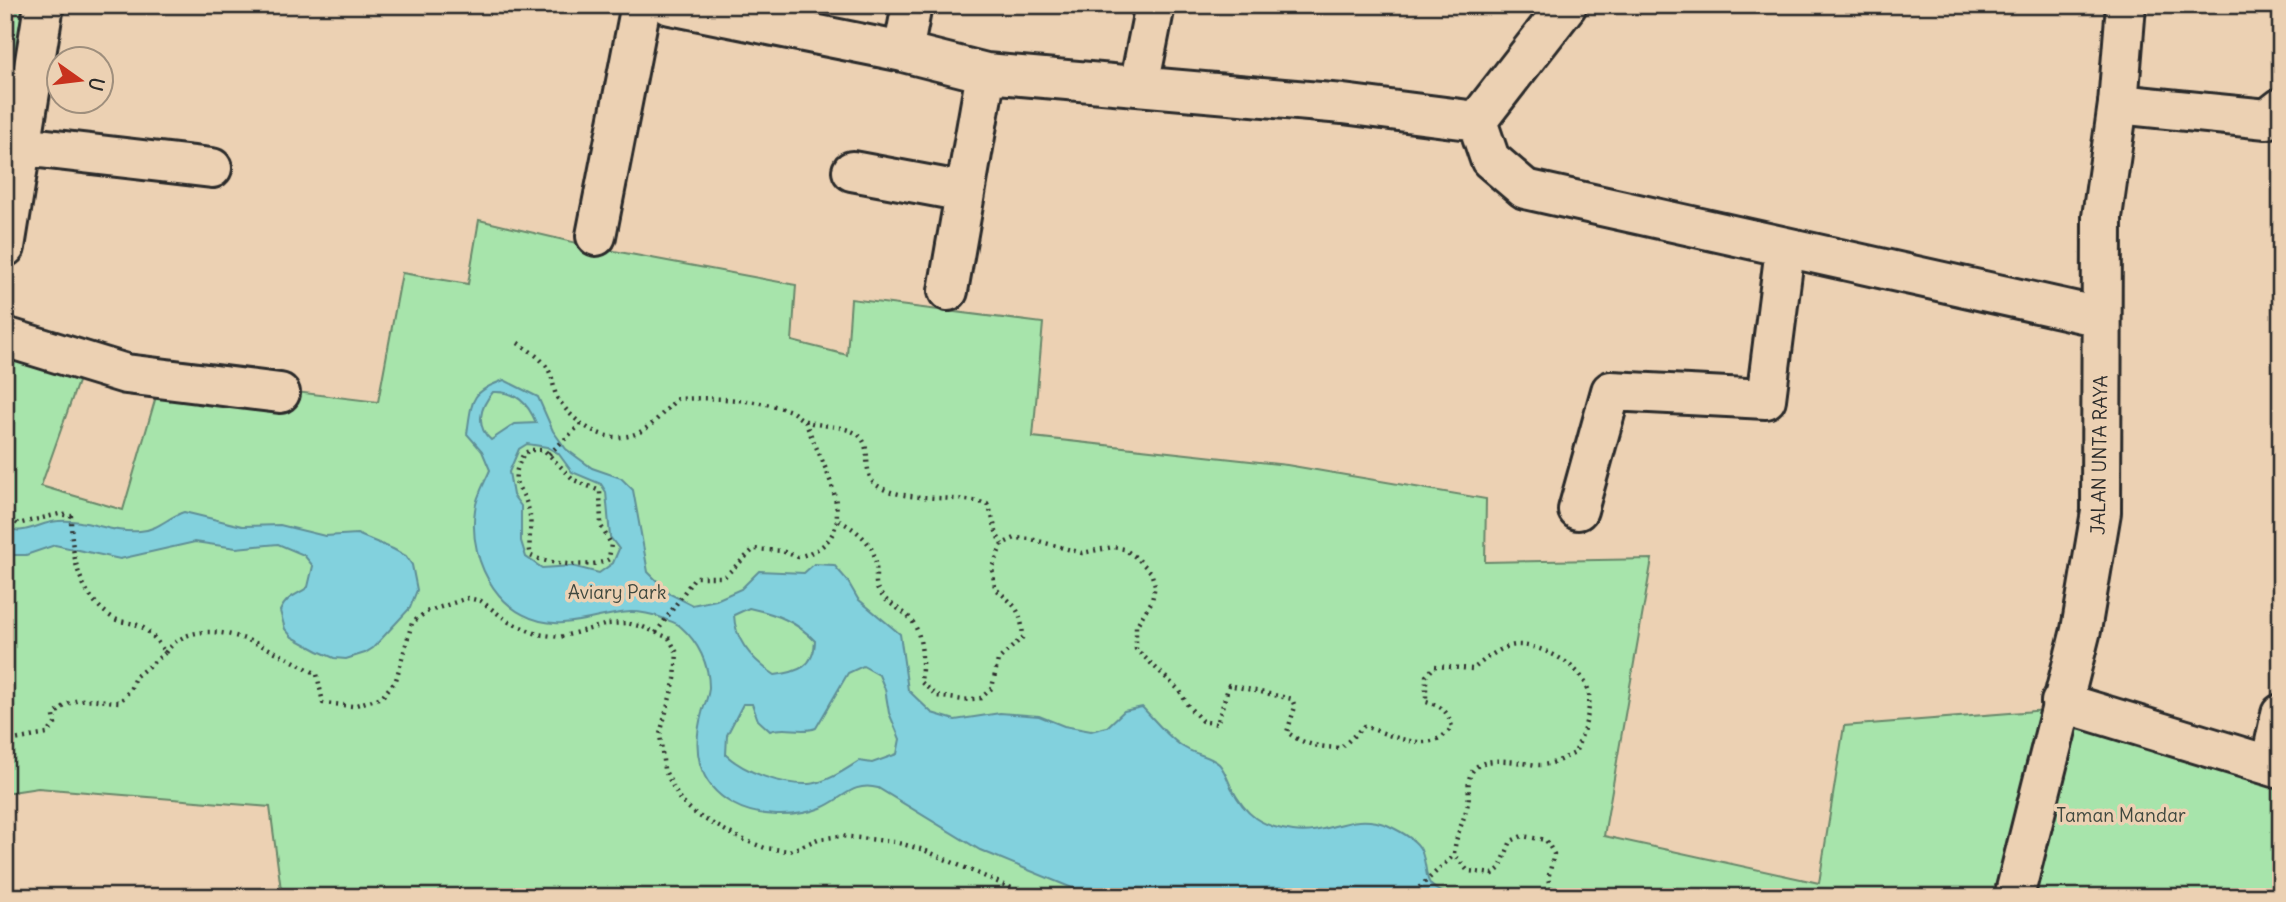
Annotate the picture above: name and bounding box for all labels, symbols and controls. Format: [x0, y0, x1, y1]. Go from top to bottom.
north arrow [46, 46, 116, 116]
text: U [83, 75, 110, 93]
street label: JALAN UNTA RAYA [2086, 375, 2112, 535]
park label: Aviary Park [568, 580, 667, 604]
park label: Taman Mandar [2056, 803, 2186, 827]

